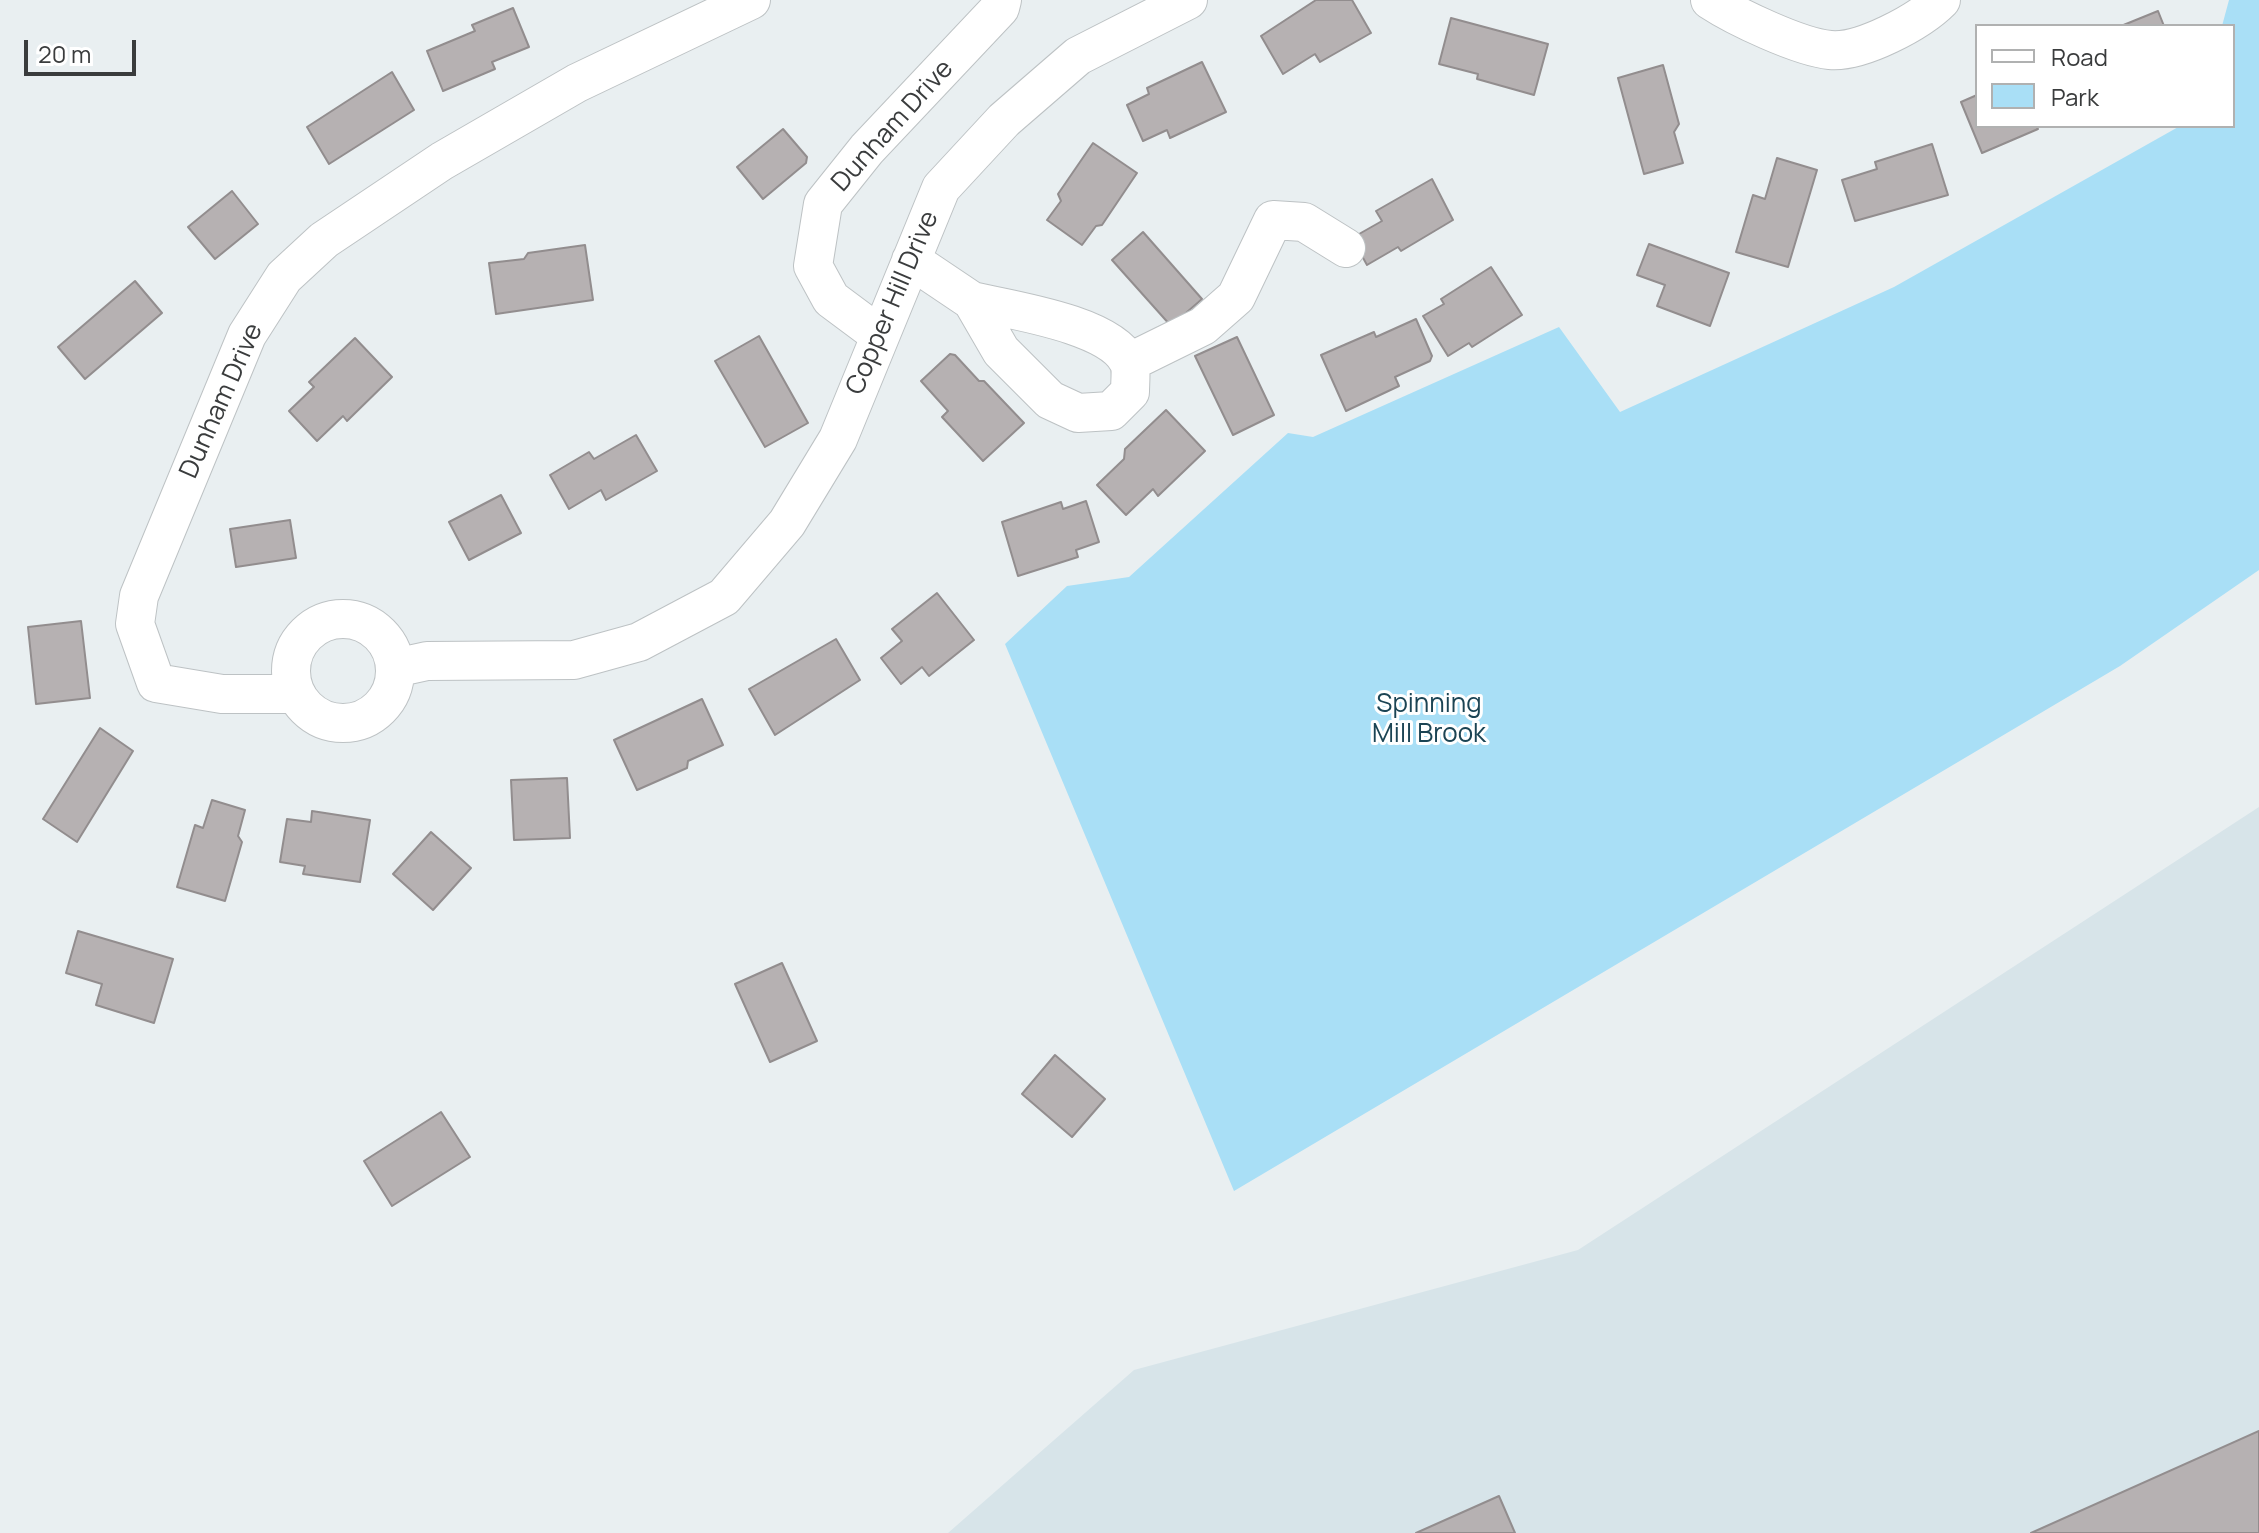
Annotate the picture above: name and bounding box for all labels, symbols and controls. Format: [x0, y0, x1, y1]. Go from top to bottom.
scale bar [28, 24, 140, 74]
legend [1975, 24, 2235, 128]
text: 20 m [38, 37, 91, 70]
text: Road [2051, 40, 2108, 73]
street label: Dunham Drive [826, 54, 960, 198]
text: Park [2051, 80, 2099, 113]
street label: Copper Hill Drive [840, 206, 946, 400]
street label: Dunham Drive [174, 319, 270, 483]
park label: Spinning Mill Brook [1372, 689, 1486, 750]

